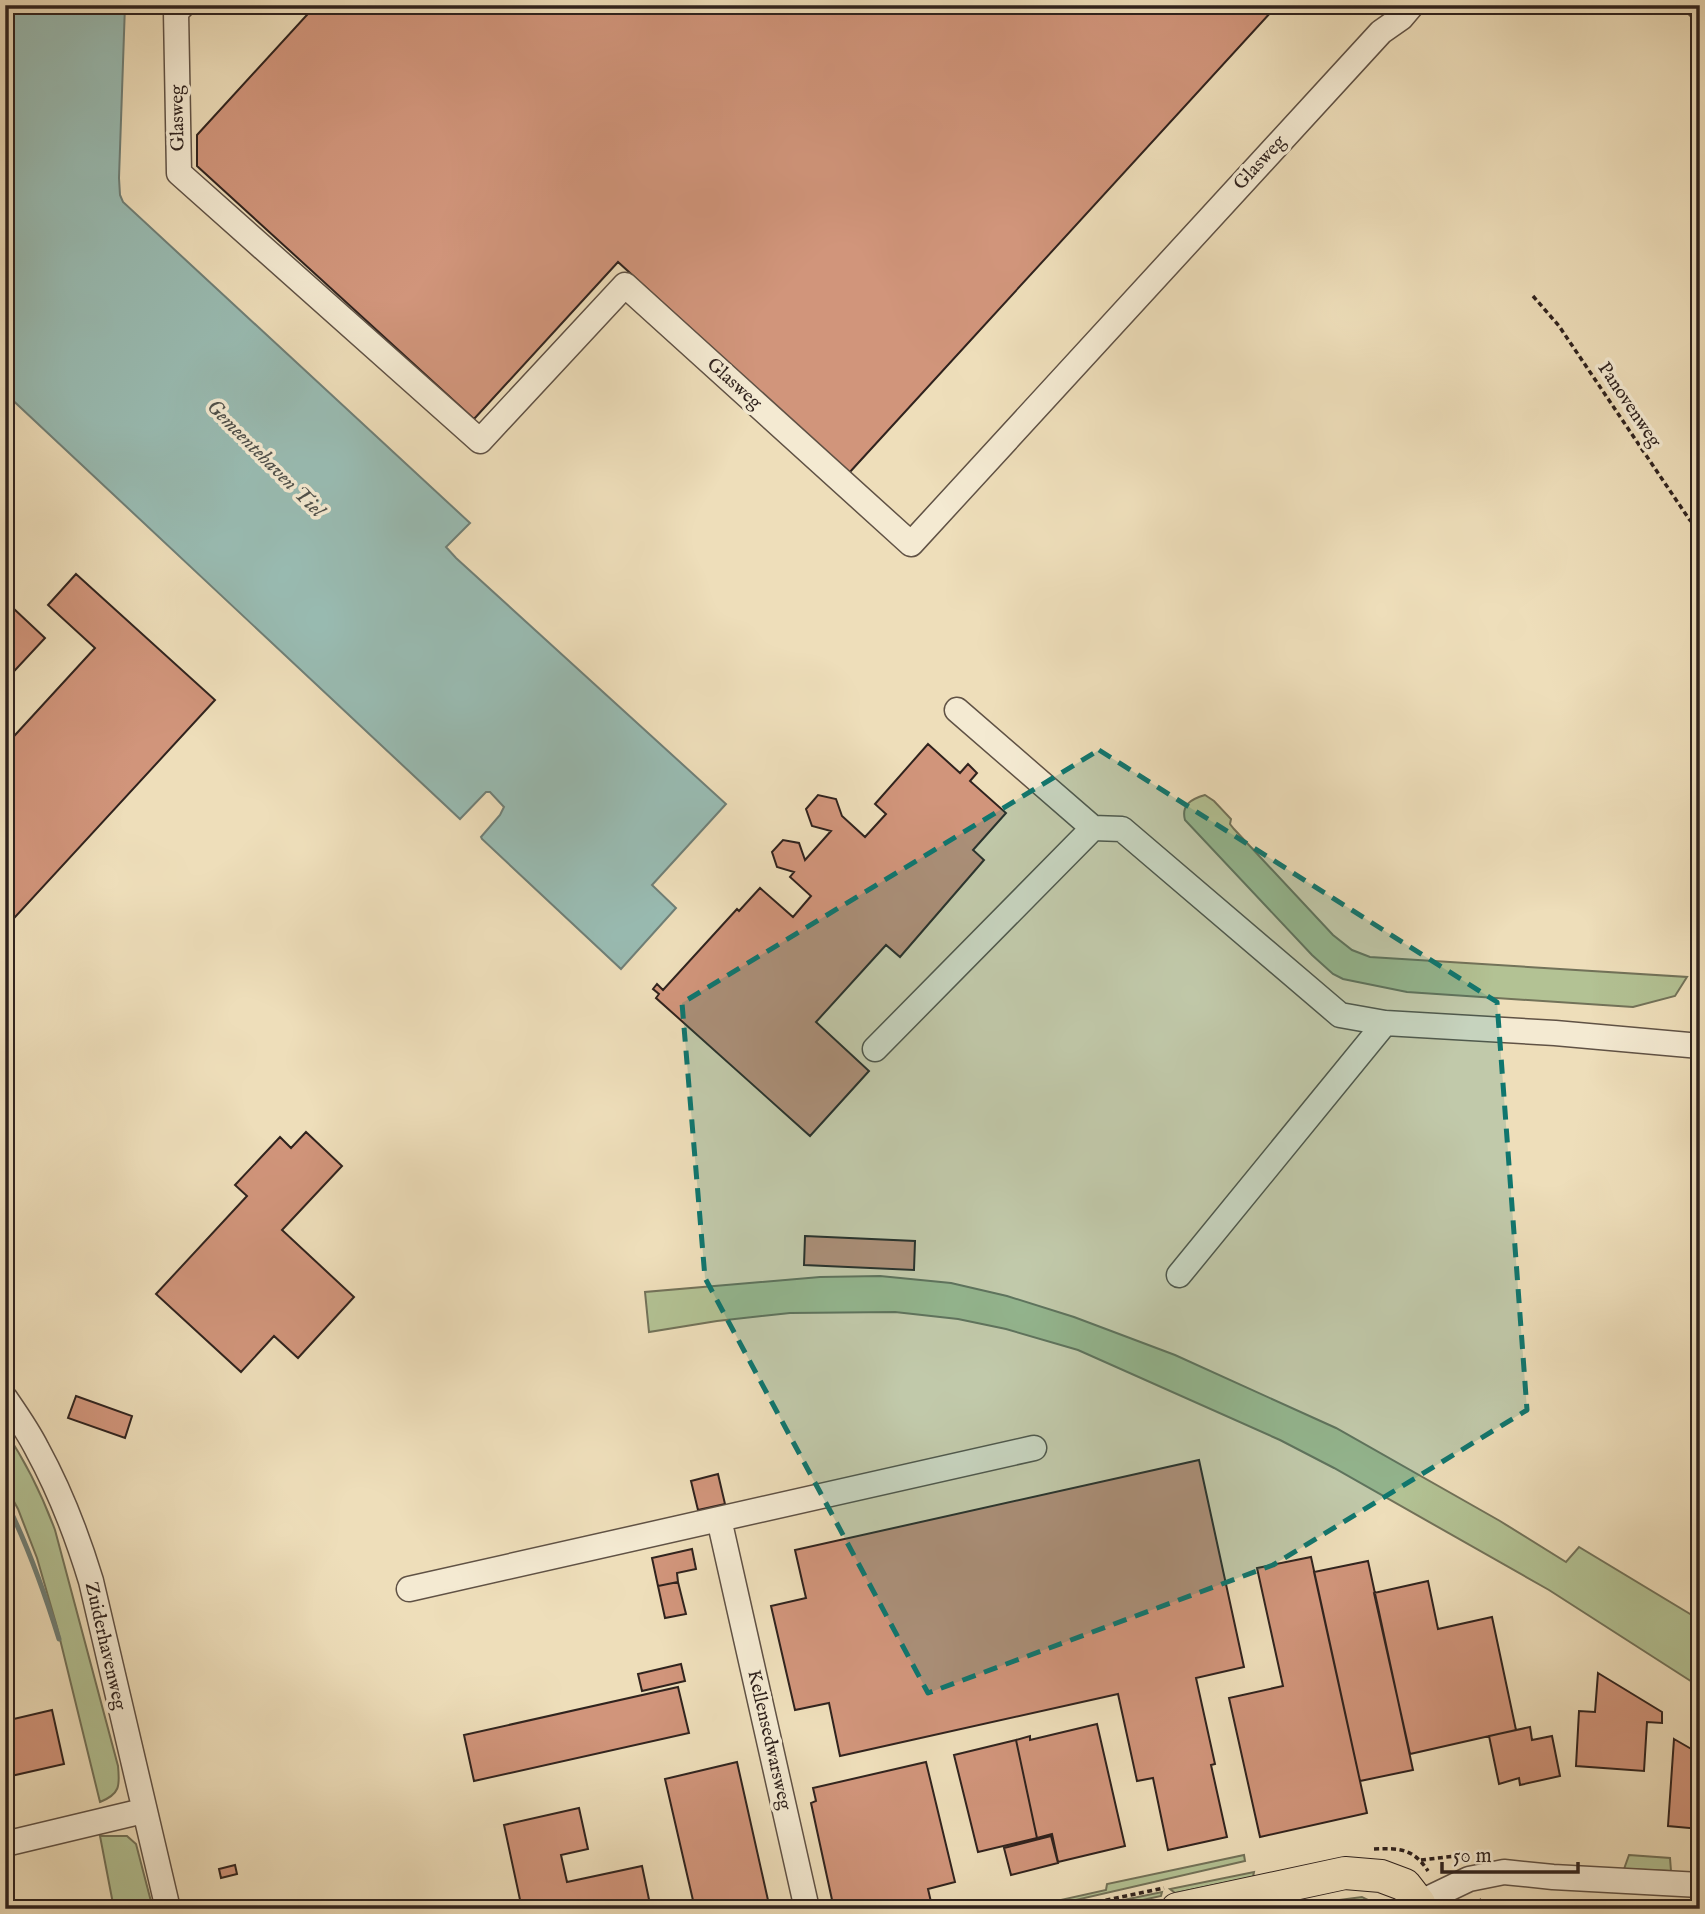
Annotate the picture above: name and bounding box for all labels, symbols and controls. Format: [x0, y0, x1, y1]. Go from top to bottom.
street label: Glasweg [165, 84, 191, 152]
street label: Glasweg [1228, 130, 1292, 196]
street label: Glasweg [701, 353, 767, 416]
street label: Panovenweg [1592, 358, 1667, 453]
water label: Gemeentehaven Tiel [200, 394, 331, 525]
street label: Zuiderhavenweg [79, 1580, 132, 1713]
street label: Kellensedwarsweg [741, 1668, 797, 1813]
scale bar [1442, 1830, 1579, 1874]
text: 50 m [1453, 1843, 1492, 1870]

